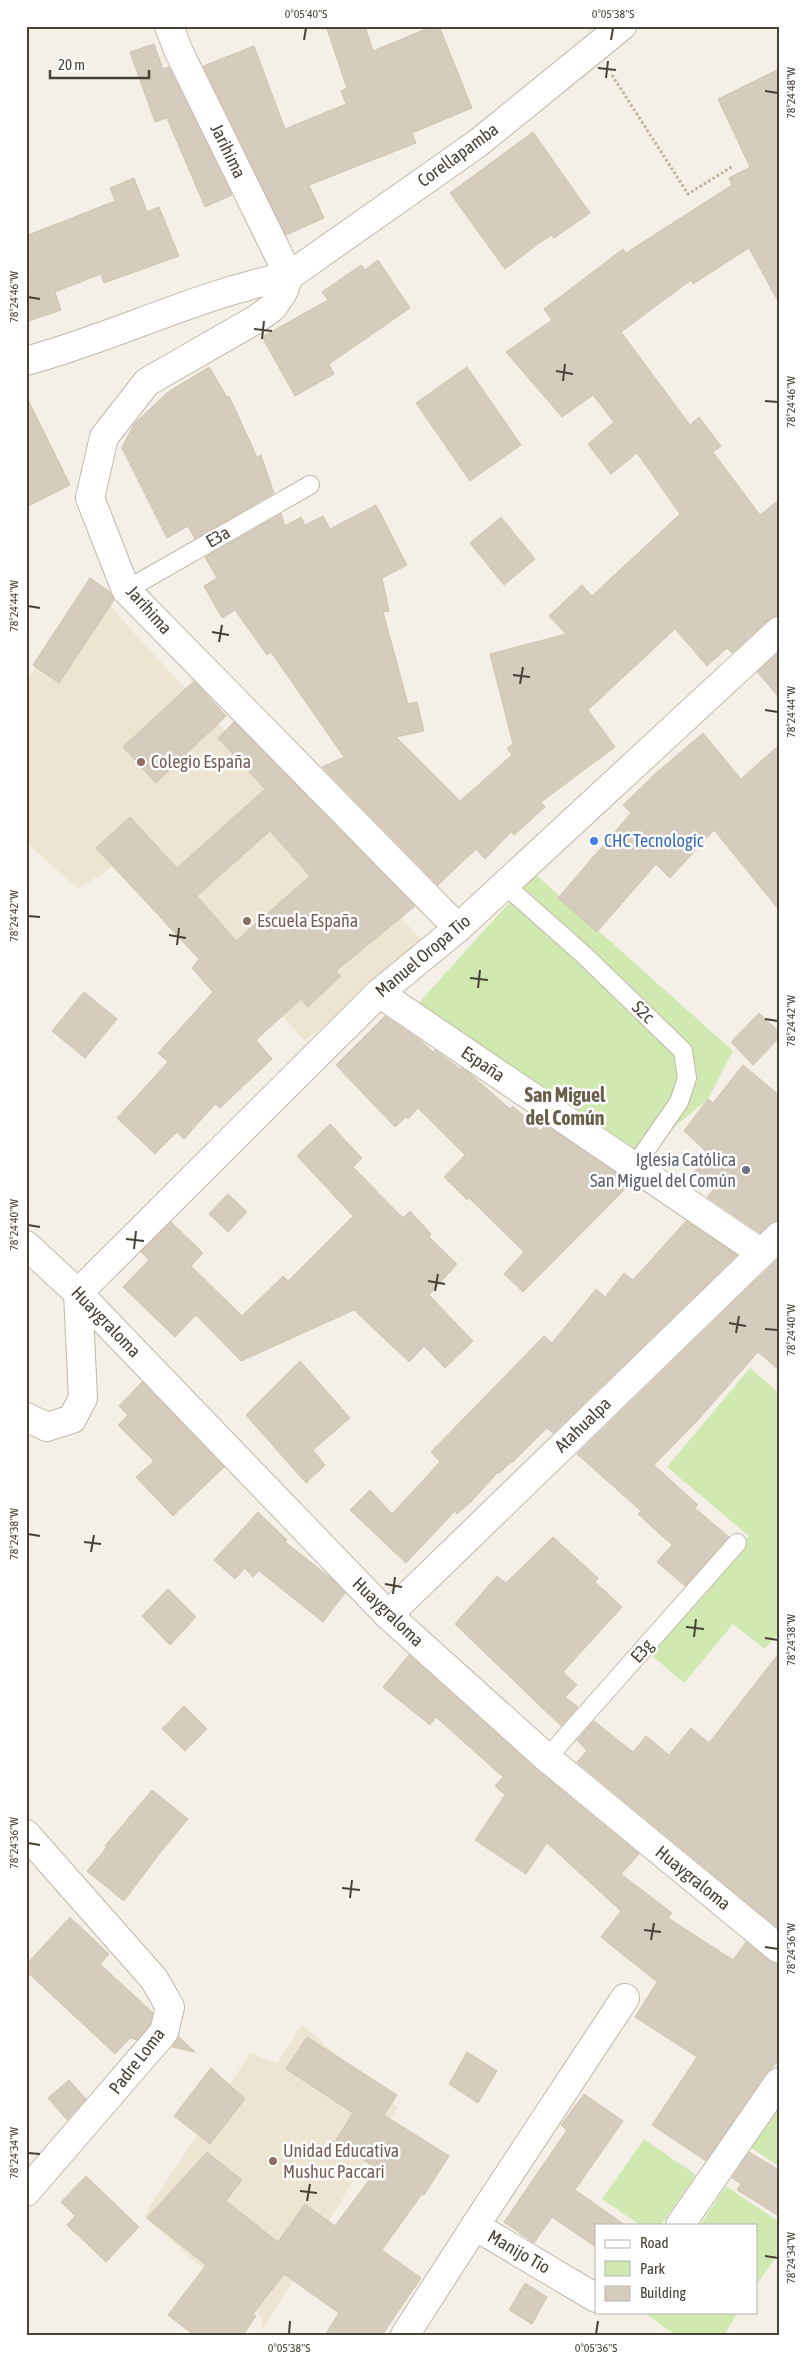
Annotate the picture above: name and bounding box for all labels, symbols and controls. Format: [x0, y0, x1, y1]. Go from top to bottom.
text: 0°05'40"S [285, 7, 327, 21]
text: 0°05'38"S [592, 7, 634, 21]
scale bar [50, 48, 149, 80]
text: 20 m [58, 56, 85, 73]
text: 78°24'48"W [784, 67, 798, 119]
street label: Corellapamba [413, 118, 502, 191]
street label: Jarihima [206, 120, 251, 181]
text: 78°24'46"W [7, 271, 21, 323]
text: 78°24'46"W [784, 376, 798, 428]
street label: E3a [202, 521, 234, 552]
text: 78°24'44"W [7, 580, 21, 632]
street label: Jarihima [122, 581, 177, 638]
text: 78°24'44"W [784, 686, 798, 738]
place label: Colegio España [151, 751, 251, 772]
marker: Colegio España [135, 756, 147, 768]
place label: CHC Tecnologic [604, 830, 704, 851]
marker: CHC Tecnologic [588, 835, 600, 847]
text: 78°24'42"W [7, 890, 21, 942]
place label: Escuela España [257, 910, 358, 931]
street label: Manuel Oropa Tio [371, 910, 474, 1001]
marker: Escuela España [241, 915, 253, 927]
text: 78°24'42"W [784, 995, 798, 1047]
street label: S2c [628, 996, 659, 1027]
street label: España [457, 1041, 509, 1086]
district label: San Miguel del Común [525, 1083, 606, 1129]
place label: Iglesia Católica San Miguel del Común [590, 1149, 736, 1191]
marker: Iglesia Católica San Miguel del Común [740, 1164, 752, 1176]
text: 78°24'40"W [7, 1199, 21, 1251]
street label: Huaygraloma [67, 1282, 145, 1361]
text: 78°24'40"W [784, 1304, 798, 1356]
street label: Atahualpa [550, 1393, 615, 1456]
text: 78°24'38"W [7, 1508, 21, 1560]
street label: Huaygraloma [349, 1573, 428, 1651]
text: 78°24'38"W [784, 1614, 798, 1666]
street label: E3g [626, 1635, 658, 1667]
text: 78°24'36"W [7, 1817, 21, 1869]
street label: Huaygraloma [652, 1841, 735, 1914]
text: 78°24'36"W [784, 1923, 798, 1975]
street label: Padre Loma [104, 2023, 169, 2098]
text: 78°24'34"W [7, 2127, 21, 2179]
place label: Unidad Educativa Mushuc Paccari [283, 2140, 399, 2182]
marker: Unidad Educativa Mushuc Paccari [267, 2155, 279, 2167]
legend [595, 2224, 758, 2314]
street label: Manijo Tio [484, 2225, 554, 2278]
text: 78°24'34"W [784, 2232, 798, 2284]
text: Road [640, 2234, 669, 2251]
text: Park [640, 2260, 665, 2277]
text: Building [640, 2284, 686, 2301]
text: 0°05'38"S [268, 2341, 310, 2355]
text: 0°05'36"S [575, 2341, 617, 2355]

